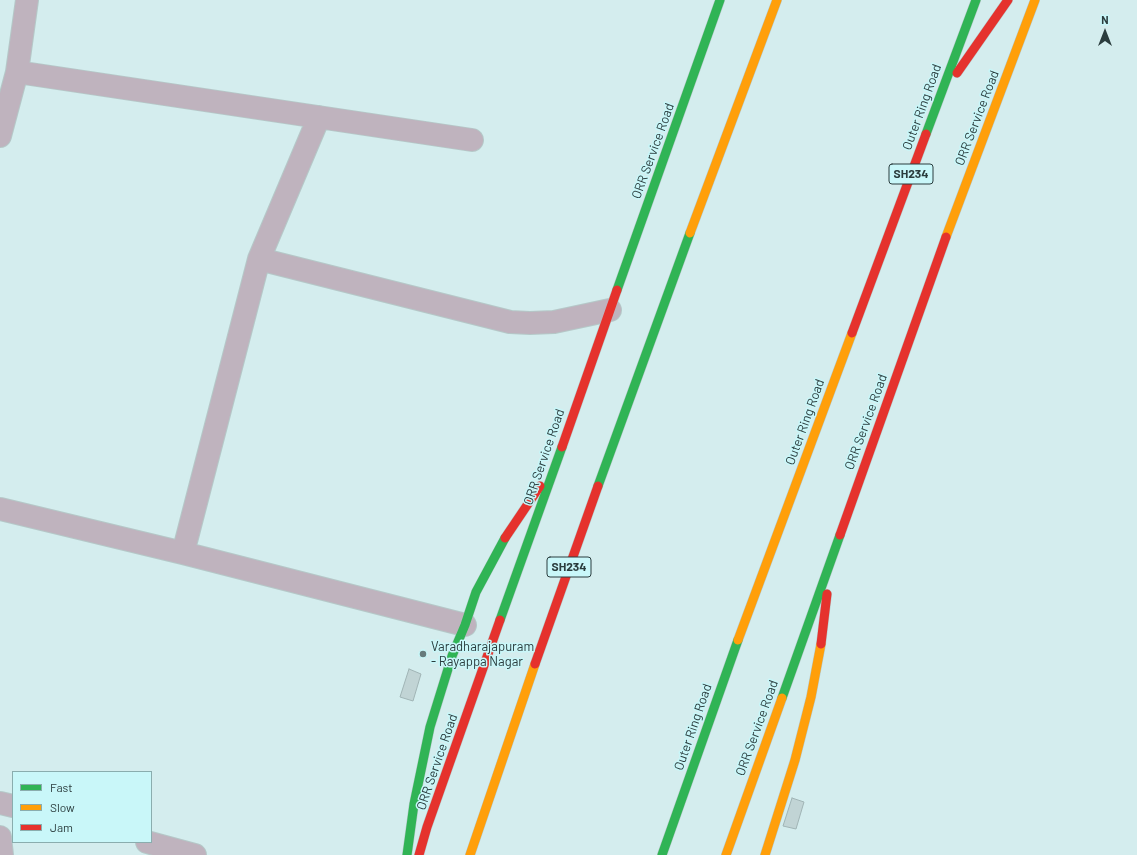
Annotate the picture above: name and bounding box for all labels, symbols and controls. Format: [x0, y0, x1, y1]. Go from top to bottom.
north arrow [1085, 12, 1125, 52]
text: N [1101, 13, 1109, 26]
street label: Outer Ring Road [899, 62, 945, 152]
street label: ORR Service Road [952, 68, 1002, 168]
street label: ORR Service Road [628, 101, 678, 201]
road number: SH234 [889, 164, 933, 184]
street label: ORR Service Road [841, 372, 891, 472]
street label: Outer Ring Road [782, 377, 828, 467]
street label: ORR Service Road [520, 407, 568, 507]
road number: SH234 [547, 557, 591, 577]
place label: Varadharajapuram - Rayappa Nagar [431, 639, 534, 670]
marker: Varadharajapuram - Rayappa Nagar [418, 649, 428, 659]
street label: ORR Service Road [732, 678, 782, 778]
street label: Outer Ring Road [671, 682, 715, 772]
street label: ORR Service Road [413, 712, 461, 812]
legend [12, 771, 152, 843]
text: Fast [50, 780, 73, 794]
text: Slow [50, 800, 75, 814]
text: Jam [50, 820, 73, 834]

